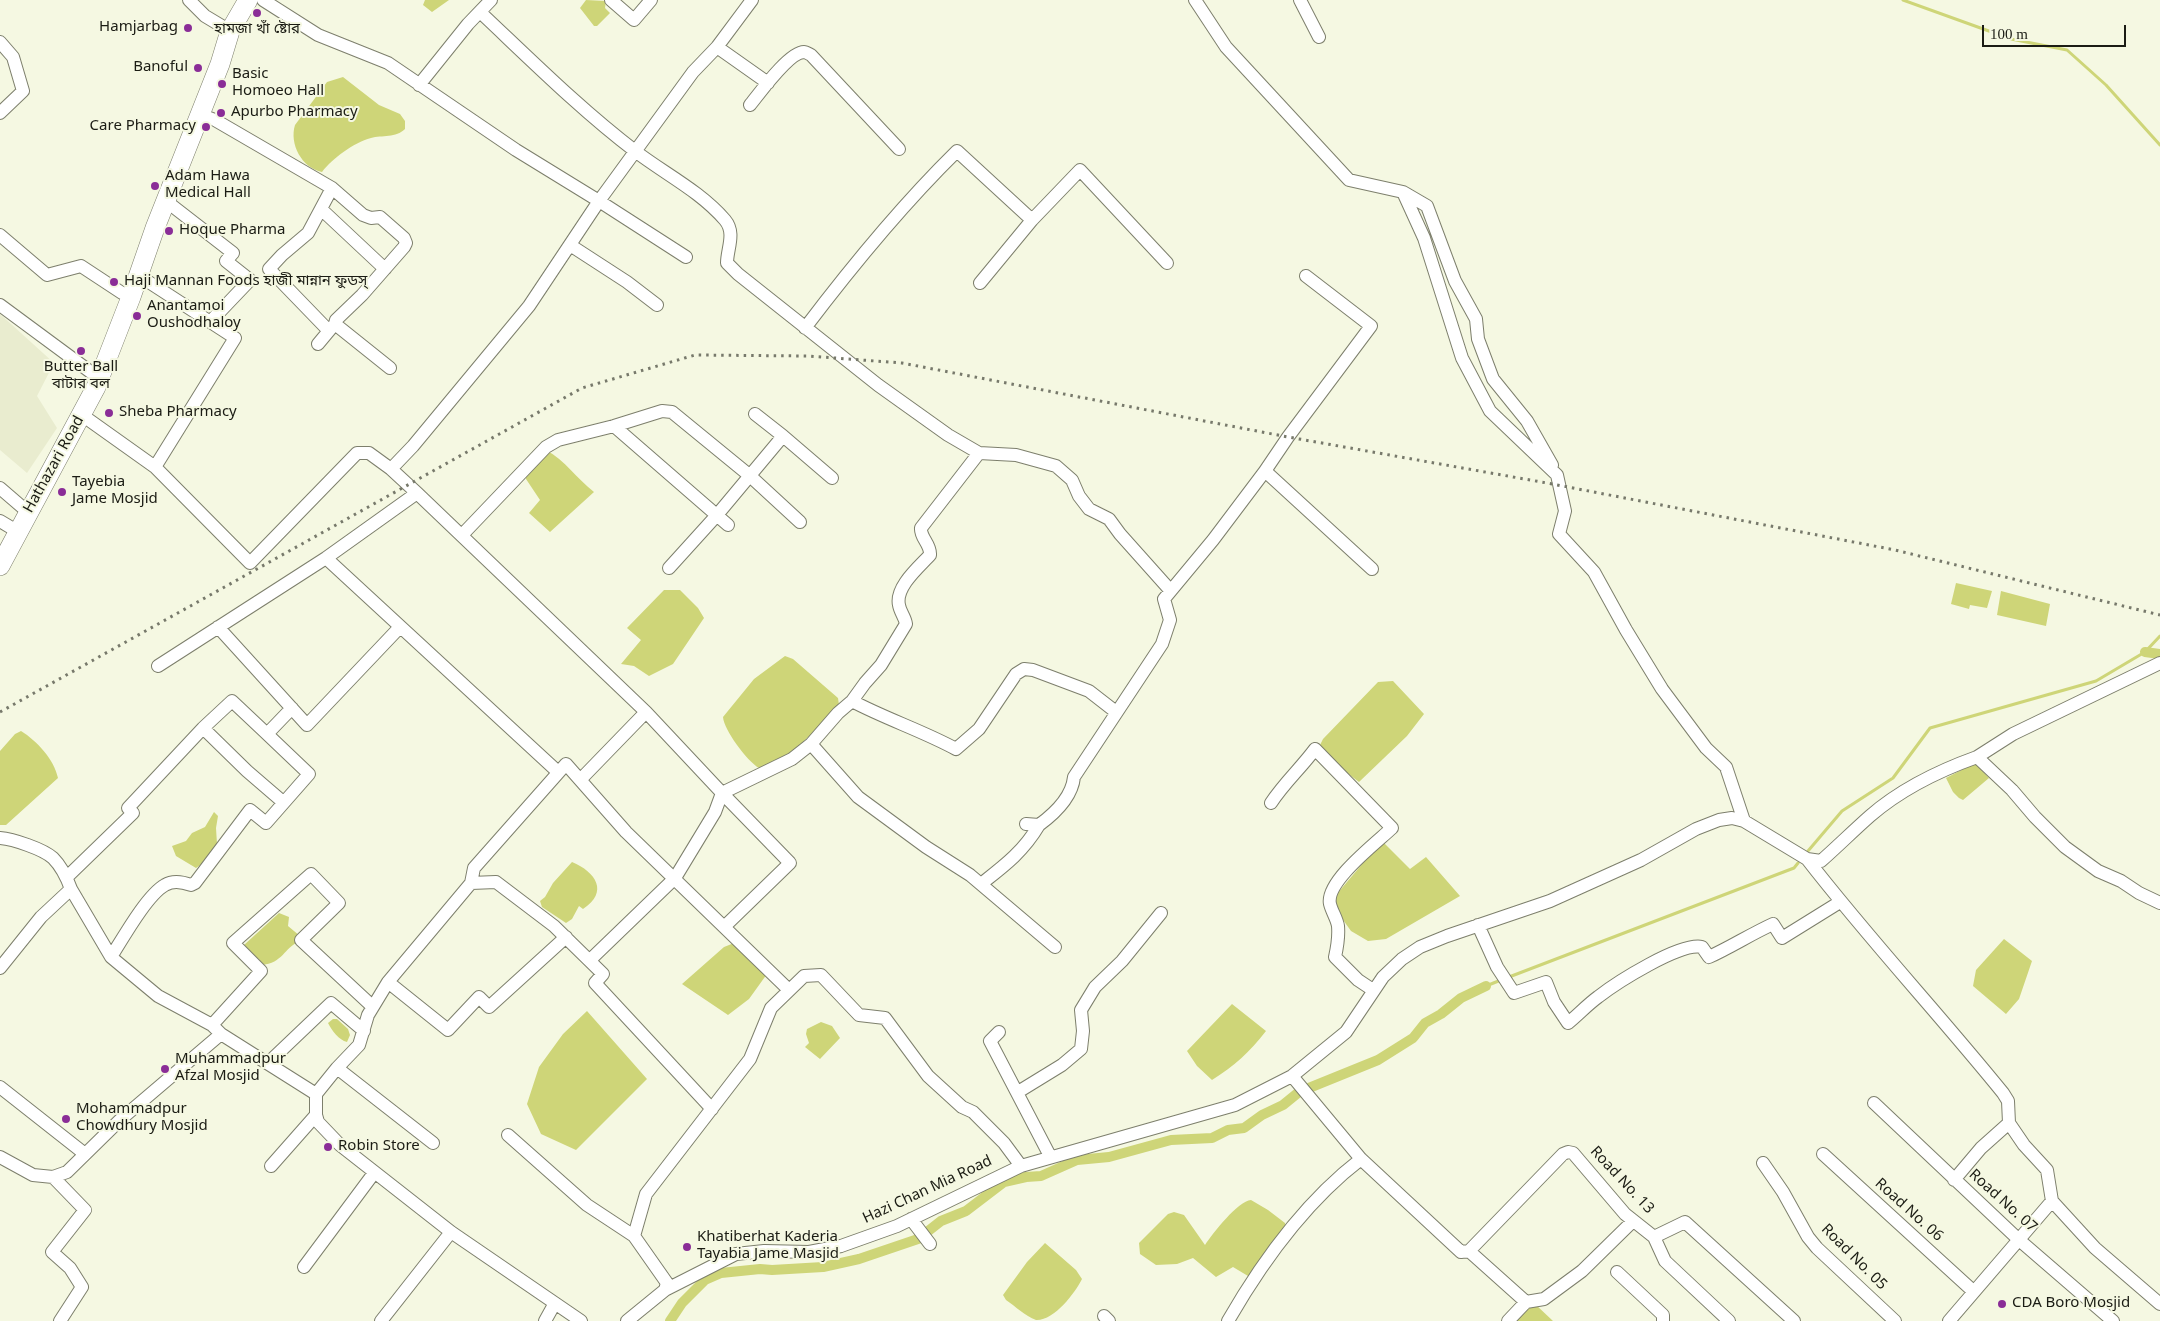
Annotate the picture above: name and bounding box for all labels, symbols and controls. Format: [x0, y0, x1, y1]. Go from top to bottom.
marker: হামজা খাঁ ষ্টোর [251, 7, 263, 19]
scale bar [1985, 15, 2129, 47]
place label: Hamjarbag [99, 19, 178, 37]
place label: হামজা খাঁ ষ্টোর [214, 21, 300, 39]
marker: Hamjarbag [182, 22, 194, 34]
text: 100 m [1990, 26, 2028, 42]
place label: Banoful [133, 59, 188, 77]
marker: Banoful [192, 62, 204, 74]
place label: Basic Homoeo Hall [232, 66, 324, 101]
marker: Basic Homoeo Hall [216, 78, 228, 90]
place label: Apurbo Pharmacy [231, 104, 358, 122]
marker: Apurbo Pharmacy [215, 107, 227, 119]
place label: Care Pharmacy [90, 118, 196, 136]
marker: Care Pharmacy [200, 121, 212, 133]
place label: Adam Hawa Medical Hall [165, 168, 251, 203]
marker: Adam Hawa Medical Hall [149, 180, 161, 192]
place label: Hoque Pharma [179, 222, 285, 240]
marker: Hoque Pharma [163, 225, 175, 237]
place label: Haji Mannan Foods হাজী মান্নান ফুডস্ [124, 273, 367, 291]
marker: Haji Mannan Foods হাজী মান্নান ফুডস্ [108, 276, 120, 288]
place label: Anantamoi Oushodhaloy [147, 298, 241, 333]
marker: Anantamoi Oushodhaloy [131, 310, 143, 322]
marker: Butter Ball বাটার বল [75, 345, 87, 357]
place label: Butter Ball বাটার বল [44, 359, 118, 394]
place label: Sheba Pharmacy [119, 404, 237, 422]
marker: Sheba Pharmacy [103, 407, 115, 419]
street label: Hathazari Road [21, 413, 89, 517]
place label: Tayebia Jame Mosjid [72, 474, 158, 509]
marker: Tayebia Jame Mosjid [56, 486, 68, 498]
place label: Muhammadpur Afzal Mosjid [175, 1051, 286, 1086]
marker: Muhammadpur Afzal Mosjid [159, 1063, 171, 1075]
place label: Mohammadpur Chowdhury Mosjid [76, 1101, 208, 1136]
marker: Mohammadpur Chowdhury Mosjid [60, 1113, 72, 1125]
place label: Robin Store [338, 1138, 420, 1156]
marker: Robin Store [322, 1141, 334, 1153]
street label: Road No. 13 [1585, 1144, 1657, 1218]
street label: Hazi Chan Mia Road [861, 1153, 995, 1229]
street label: Road No. 07 [1964, 1167, 2040, 1237]
street label: Road No. 06 [1870, 1176, 1946, 1246]
street label: Road No. 05 [1816, 1221, 1890, 1295]
place label: Khatiberhat Kaderia Tayabia Jame Masjid [697, 1229, 839, 1264]
marker: Khatiberhat Kaderia Tayabia Jame Masjid [681, 1241, 693, 1253]
place label: CDA Boro Mosjid [2012, 1295, 2130, 1313]
marker: CDA Boro Mosjid [1996, 1298, 2008, 1310]

